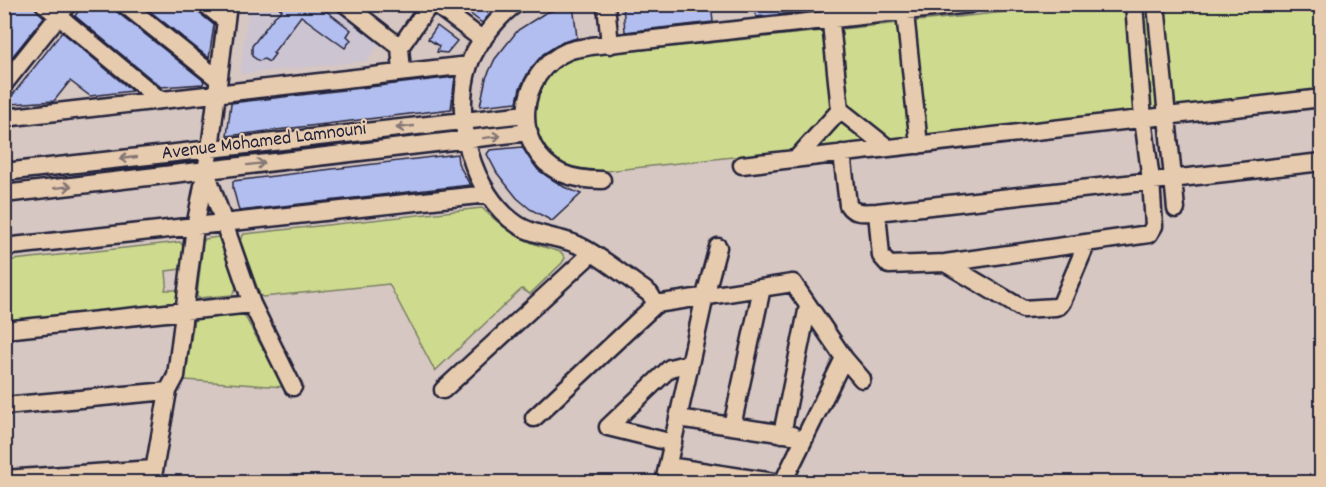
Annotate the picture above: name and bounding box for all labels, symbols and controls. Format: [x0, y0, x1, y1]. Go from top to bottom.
street label: Avenue Mohamed Lamnouni [160, 116, 368, 168]
one-way arrow [396, 122, 416, 133]
one-way arrow [481, 131, 501, 142]
one-way arrow [119, 153, 138, 164]
one-way arrow [246, 158, 266, 169]
one-way arrow [52, 181, 72, 192]

